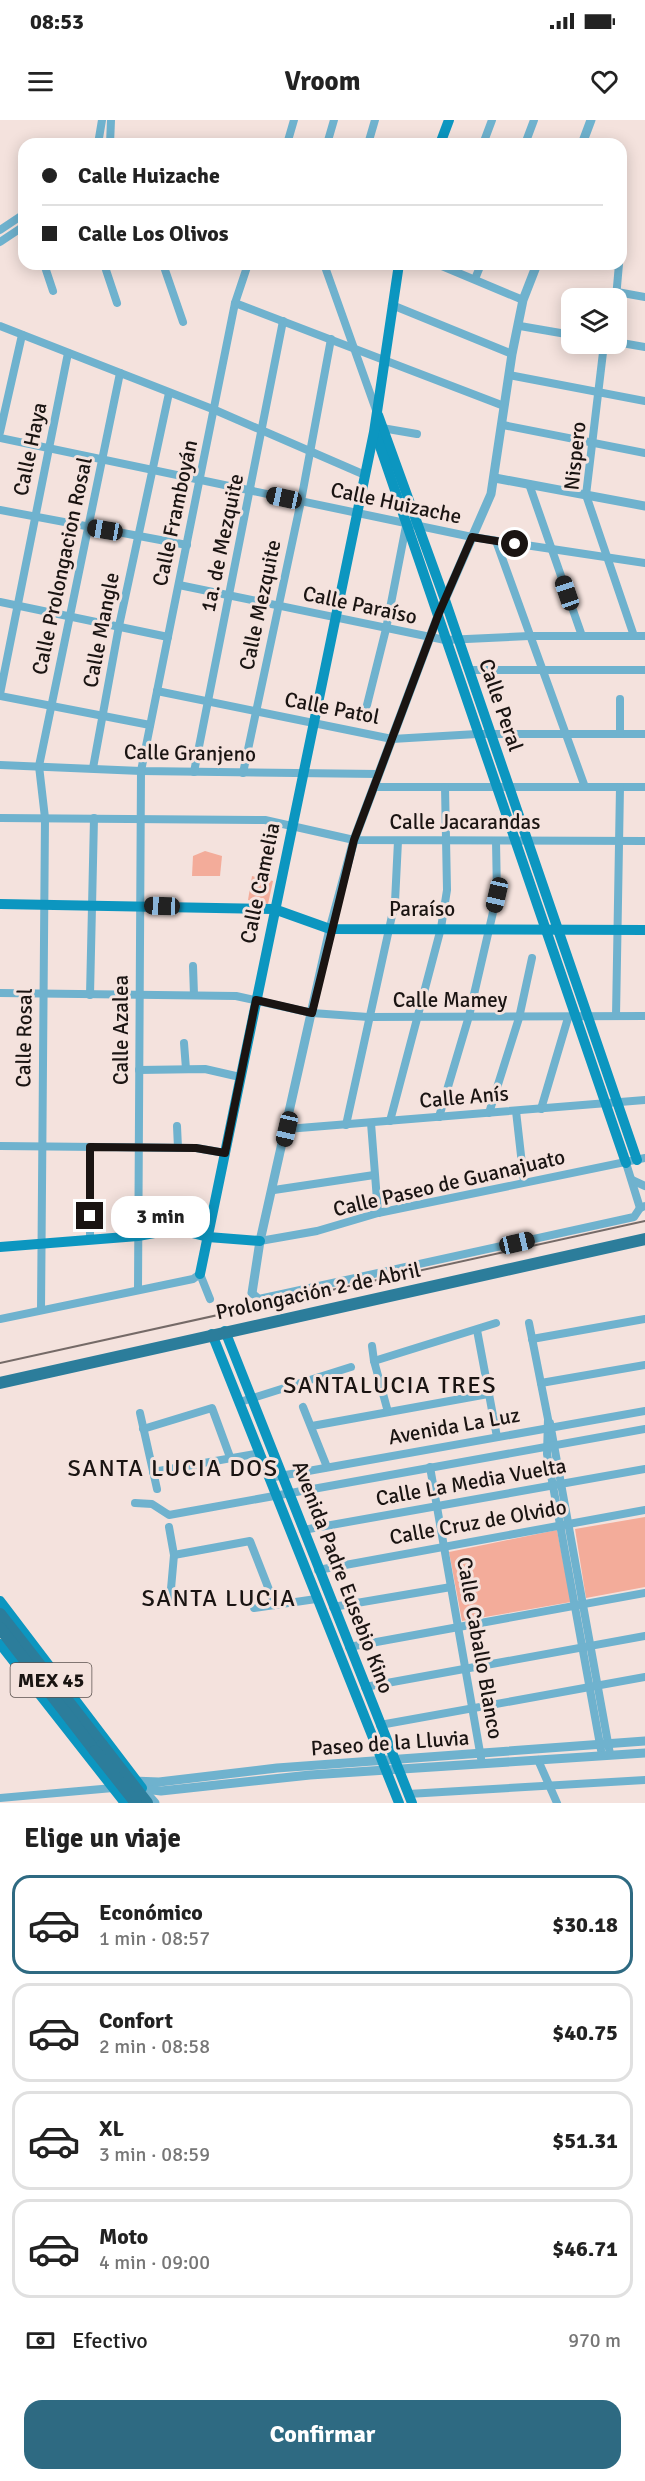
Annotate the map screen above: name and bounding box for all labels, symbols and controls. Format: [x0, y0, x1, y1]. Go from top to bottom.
text: 08:53 [30, 8, 84, 35]
icon: menu [24, 65, 57, 98]
text: Vroom [284, 65, 361, 98]
icon: heart [588, 65, 621, 98]
text: Calle Huizache [78, 162, 220, 189]
text: Calle Los Olivos [78, 220, 228, 247]
map controls [561, 288, 627, 354]
button: layers [561, 288, 627, 354]
street label: Calle Haya [7, 400, 53, 498]
street label: Nispero [558, 420, 592, 492]
street label: Calle Framboyán [147, 437, 203, 589]
street label: Calle Prolongacion Rosal [26, 455, 98, 677]
street label: 1a. de Mezquite [195, 471, 249, 615]
street label: Calle Huizache [328, 476, 464, 530]
car [265, 485, 303, 511]
car [86, 518, 124, 542]
route start [501, 530, 528, 557]
street label: Calle Mezquite [233, 537, 287, 673]
street label: Calle Mangle [77, 570, 125, 690]
car [553, 573, 581, 613]
street label: Calle Paraíso [300, 580, 420, 630]
street label: Calle Peral [473, 655, 529, 755]
street label: Calle Patol [282, 686, 382, 730]
street label: Calle Granjeno [124, 739, 256, 767]
street label: Calle Jacarandas [390, 809, 540, 835]
street label: Calle Camelia [234, 820, 286, 946]
car [484, 875, 510, 915]
car [144, 896, 180, 916]
street label: Paraíso [389, 896, 455, 922]
street label: Calle Azalea [108, 975, 134, 1085]
street label: Calle Mamey [393, 987, 507, 1013]
street label: Calle Rosal [10, 988, 38, 1088]
street label: Calle Anís [418, 1080, 510, 1114]
car [274, 1109, 300, 1149]
street label: Calle Paseo de Guanajuato [330, 1144, 568, 1222]
callout: 3 min [111, 1195, 210, 1237]
route end [76, 1202, 103, 1229]
text: 3 min [136, 1204, 185, 1229]
car [497, 1230, 537, 1256]
street label: Prolongación 2 de Abril [213, 1257, 423, 1325]
district label: SANTALUCIA TRES [283, 1370, 497, 1400]
street label: Avenida La Luz [386, 1402, 522, 1450]
street label: Calle La Media Vuelta [374, 1452, 568, 1512]
district label: SANTA LUCIA DOS [68, 1453, 278, 1483]
street label: Avenida Padre Eusebio Kino [287, 1457, 399, 1697]
street label: Calle Cruz de Olvido [388, 1494, 568, 1550]
street label: Calle Caballo Blanco [451, 1555, 509, 1741]
district label: SANTA LUCIA [142, 1583, 297, 1613]
road number: MEX 45 [10, 1663, 92, 1697]
street label: Paseo de la Lluvia [310, 1724, 470, 1762]
text: Elige un viaje [24, 1822, 181, 1855]
icon: car [27, 1898, 81, 1952]
text: Económico [99, 1899, 203, 1926]
text: $30.18 [552, 1911, 618, 1938]
text: 1 min · 08:57 [99, 1926, 210, 1951]
icon: car [27, 2006, 81, 2060]
text: Confort [99, 2007, 173, 2034]
text: $40.75 [552, 2019, 618, 2046]
text: 2 min · 08:58 [99, 2034, 210, 2059]
icon: car [27, 2114, 81, 2168]
text: XL [99, 2115, 124, 2142]
text: $51.31 [552, 2127, 618, 2154]
text: 3 min · 08:59 [99, 2142, 210, 2167]
icon: car [27, 2222, 81, 2276]
text: Moto [99, 2223, 148, 2250]
text: $46.71 [552, 2235, 618, 2262]
text: 4 min · 09:00 [99, 2250, 210, 2275]
icon: cash [24, 2324, 57, 2357]
text: Efectivo [72, 2327, 148, 2354]
text: 970 m [568, 2328, 621, 2353]
button: Confirmar [24, 2400, 621, 2469]

